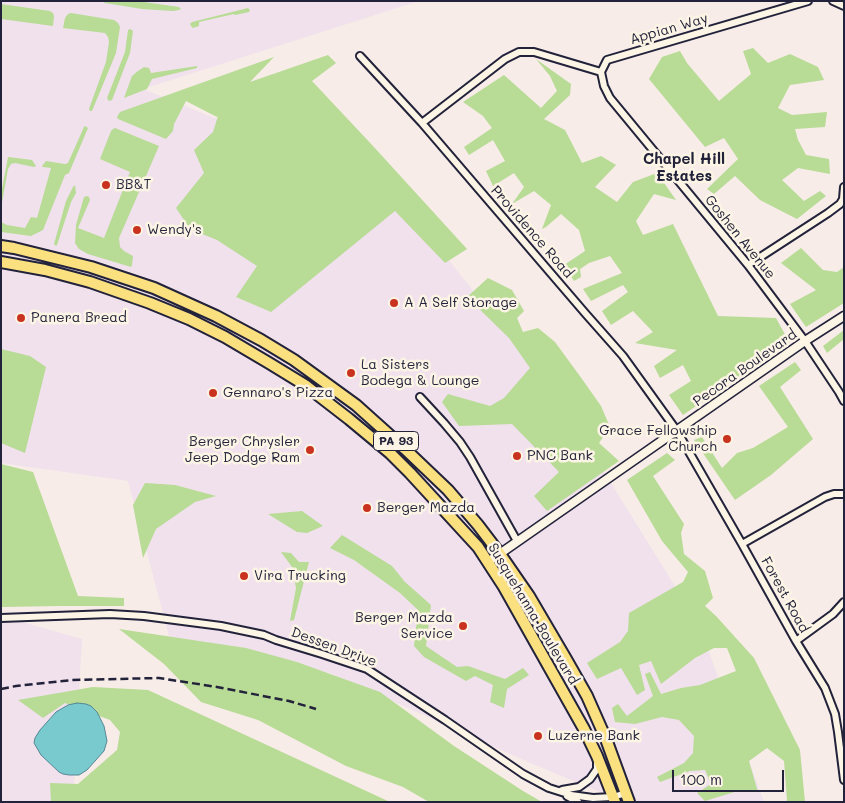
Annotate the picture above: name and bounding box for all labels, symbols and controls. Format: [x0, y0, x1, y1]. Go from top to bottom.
street label: Appian Way [628, 10, 710, 48]
district label: Chapel Hill Estates [643, 150, 725, 185]
place label: BB&T [116, 177, 151, 193]
marker: BB&T [100, 179, 112, 191]
street label: Providence Road [487, 182, 577, 282]
street label: Goshen Avenue [701, 192, 779, 282]
place label: Wendy's [147, 222, 202, 238]
marker: Wendy's [131, 224, 143, 236]
place label: A A Self Storage [404, 295, 517, 311]
marker: A A Self Storage [388, 297, 400, 309]
place label: Panera Bread [31, 310, 127, 326]
marker: Panera Bread [15, 312, 27, 324]
street label: Pecora Boulevard [690, 326, 800, 410]
place label: La Sisters Bodega & Lounge [361, 357, 479, 390]
marker: La Sisters Bodega & Lounge [345, 367, 357, 379]
place label: Gennaro's Pizza [223, 385, 333, 401]
marker: Gennaro's Pizza [207, 387, 219, 399]
place label: Grace Fellowship Church [599, 423, 717, 456]
road number: PA 93 [374, 432, 418, 451]
marker: Grace Fellowship Church [721, 433, 733, 445]
place label: Berger Chrysler Jeep Dodge Ram [185, 434, 300, 467]
marker: Berger Chrysler Jeep Dodge Ram [304, 444, 316, 456]
place label: PNC Bank [527, 448, 593, 464]
marker: PNC Bank [511, 450, 523, 462]
place label: Berger Mazda [377, 500, 475, 516]
marker: Berger Mazda [361, 502, 373, 514]
street label: Susquehanna Boulevard [484, 540, 582, 688]
street label: Forest Road [757, 554, 813, 636]
place label: Vira Trucking [254, 568, 346, 584]
marker: Vira Trucking [238, 570, 250, 582]
place label: Berger Mazda Service [355, 610, 453, 642]
marker: Berger Mazda Service [457, 620, 469, 632]
street label: Dessen Drive [289, 624, 379, 670]
place label: Luzerne Bank [548, 728, 640, 744]
marker: Luzerne Bank [532, 730, 544, 742]
scale bar [675, 760, 788, 792]
text: 100 m [680, 769, 722, 789]

